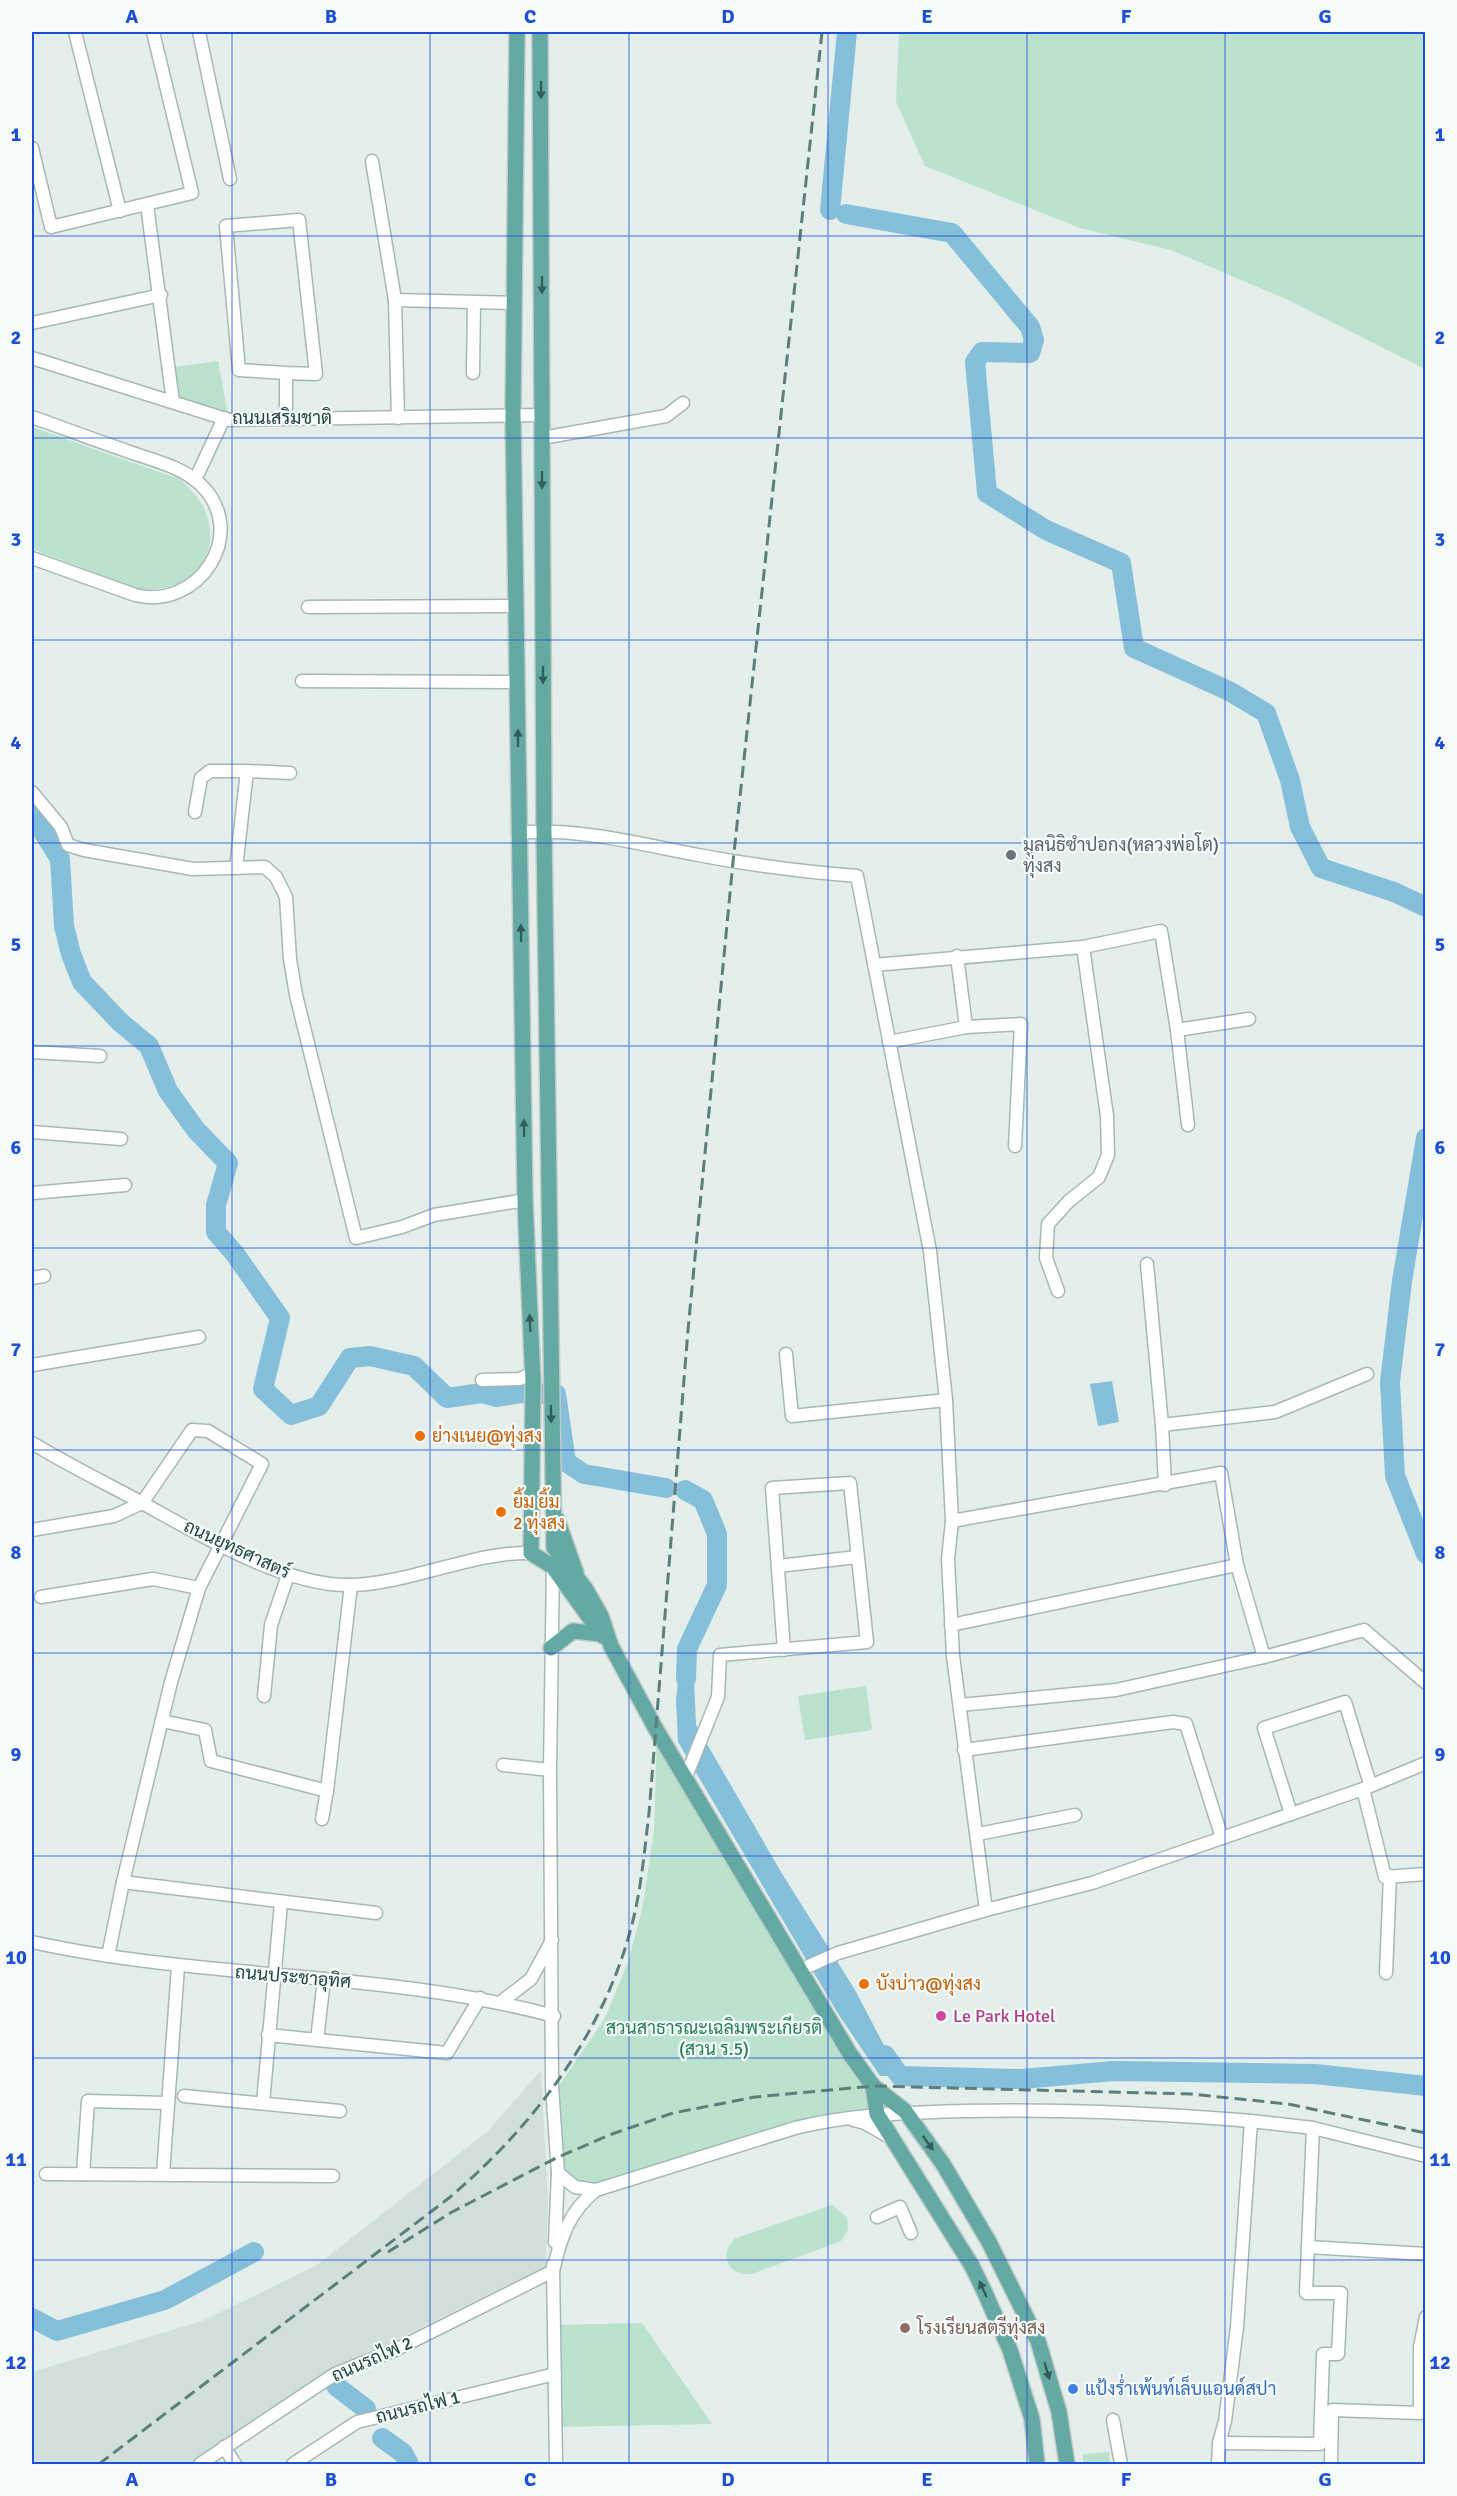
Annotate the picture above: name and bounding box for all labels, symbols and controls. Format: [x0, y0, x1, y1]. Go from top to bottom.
text: A [126, 4, 139, 29]
text: B [325, 4, 337, 29]
text: C [524, 4, 536, 29]
text: D [721, 4, 735, 29]
text: E [921, 4, 933, 29]
text: F [1121, 4, 1132, 29]
text: G [1318, 4, 1332, 29]
one-way arrow [536, 80, 546, 99]
text: 1 [11, 122, 22, 147]
text: 1 [1435, 122, 1446, 147]
one-way arrow [537, 275, 546, 294]
text: 2 [11, 325, 21, 350]
text: 2 [1435, 325, 1445, 350]
street label: ถนนเสริมชาติ [232, 407, 332, 429]
one-way arrow [537, 470, 547, 489]
text: 3 [11, 527, 21, 552]
text: 3 [1435, 527, 1445, 552]
one-way arrow [538, 665, 548, 684]
one-way arrow [513, 729, 523, 748]
text: 4 [11, 730, 22, 755]
text: 4 [1435, 730, 1446, 755]
place label: มูลนิธิซำปอกง(หลวงพ่อโต) ทุ่งสง [1023, 832, 1219, 878]
marker: มูลนิธิซำปอกง(หลวงพ่อโต) ทุ่งสง [1004, 848, 1018, 862]
one-way arrow [516, 924, 526, 943]
text: 5 [11, 932, 21, 957]
text: 5 [1435, 932, 1445, 957]
one-way arrow [519, 1119, 528, 1138]
text: 6 [11, 1135, 22, 1160]
text: 6 [1435, 1135, 1446, 1160]
one-way arrow [525, 1314, 535, 1333]
text: 7 [11, 1337, 22, 1362]
text: 7 [1435, 1337, 1446, 1362]
one-way arrow [547, 1405, 556, 1424]
place label: ย่างเนย@ทุ่งสง [432, 1424, 542, 1448]
marker: ย่างเนย@ทุ่งสง [413, 1429, 427, 1443]
place label: ยิ้ม ยิ้ม 2 ทุ่งสง [513, 1487, 565, 1535]
marker: ยิ้ม ยิ้ม 2 ทุ่งสง [494, 1505, 508, 1519]
street label: ถนนยุทธศาสตร์ [180, 1513, 295, 1584]
text: 8 [11, 1540, 22, 1565]
text: 8 [1435, 1540, 1446, 1565]
text: 9 [11, 1742, 22, 1767]
text: 9 [1435, 1742, 1446, 1767]
text: 10 [5, 1945, 27, 1970]
text: 10 [1429, 1945, 1451, 1970]
street label: ถนนประชาอุทิศ [234, 1961, 352, 1994]
place label: บังบ่าว@ทุ่งสง [876, 1972, 981, 1996]
marker: บังบ่าว@ทุ่งสง [857, 1977, 871, 1991]
place label: Le Park Hotel [953, 2005, 1055, 2027]
marker: Le Park Hotel [934, 2009, 948, 2023]
park label: สวนสาธารณะเฉลิมพระเกียรติ (สวน ร.5) [606, 2015, 822, 2060]
one-way arrow [921, 2136, 933, 2151]
text: 11 [5, 2147, 27, 2172]
text: 11 [1429, 2147, 1451, 2172]
one-way arrow [979, 2281, 988, 2298]
place label: โรงเรียนสตรีทุ่งสง [916, 2315, 1045, 2340]
marker: โรงเรียนสตรีทุ่งสง [898, 2321, 912, 2335]
street label: ถนนรถไฟ 2 [327, 2330, 416, 2387]
text: 12 [5, 2350, 27, 2375]
text: 12 [1429, 2350, 1451, 2375]
one-way arrow [1043, 2362, 1052, 2380]
place label: แป้งร่ำเพ้นท์เล็บแอนด์สปา [1085, 2374, 1276, 2400]
marker: แป้งร่ำเพ้นท์เล็บแอนด์สปา [1066, 2382, 1080, 2396]
street label: ถนนรถไฟ 1 [373, 2384, 462, 2428]
text: A [126, 2467, 139, 2492]
text: B [325, 2467, 337, 2492]
text: C [524, 2467, 536, 2492]
text: D [721, 2467, 735, 2492]
text: E [921, 2467, 933, 2492]
text: F [1121, 2467, 1132, 2492]
text: G [1318, 2467, 1332, 2492]

